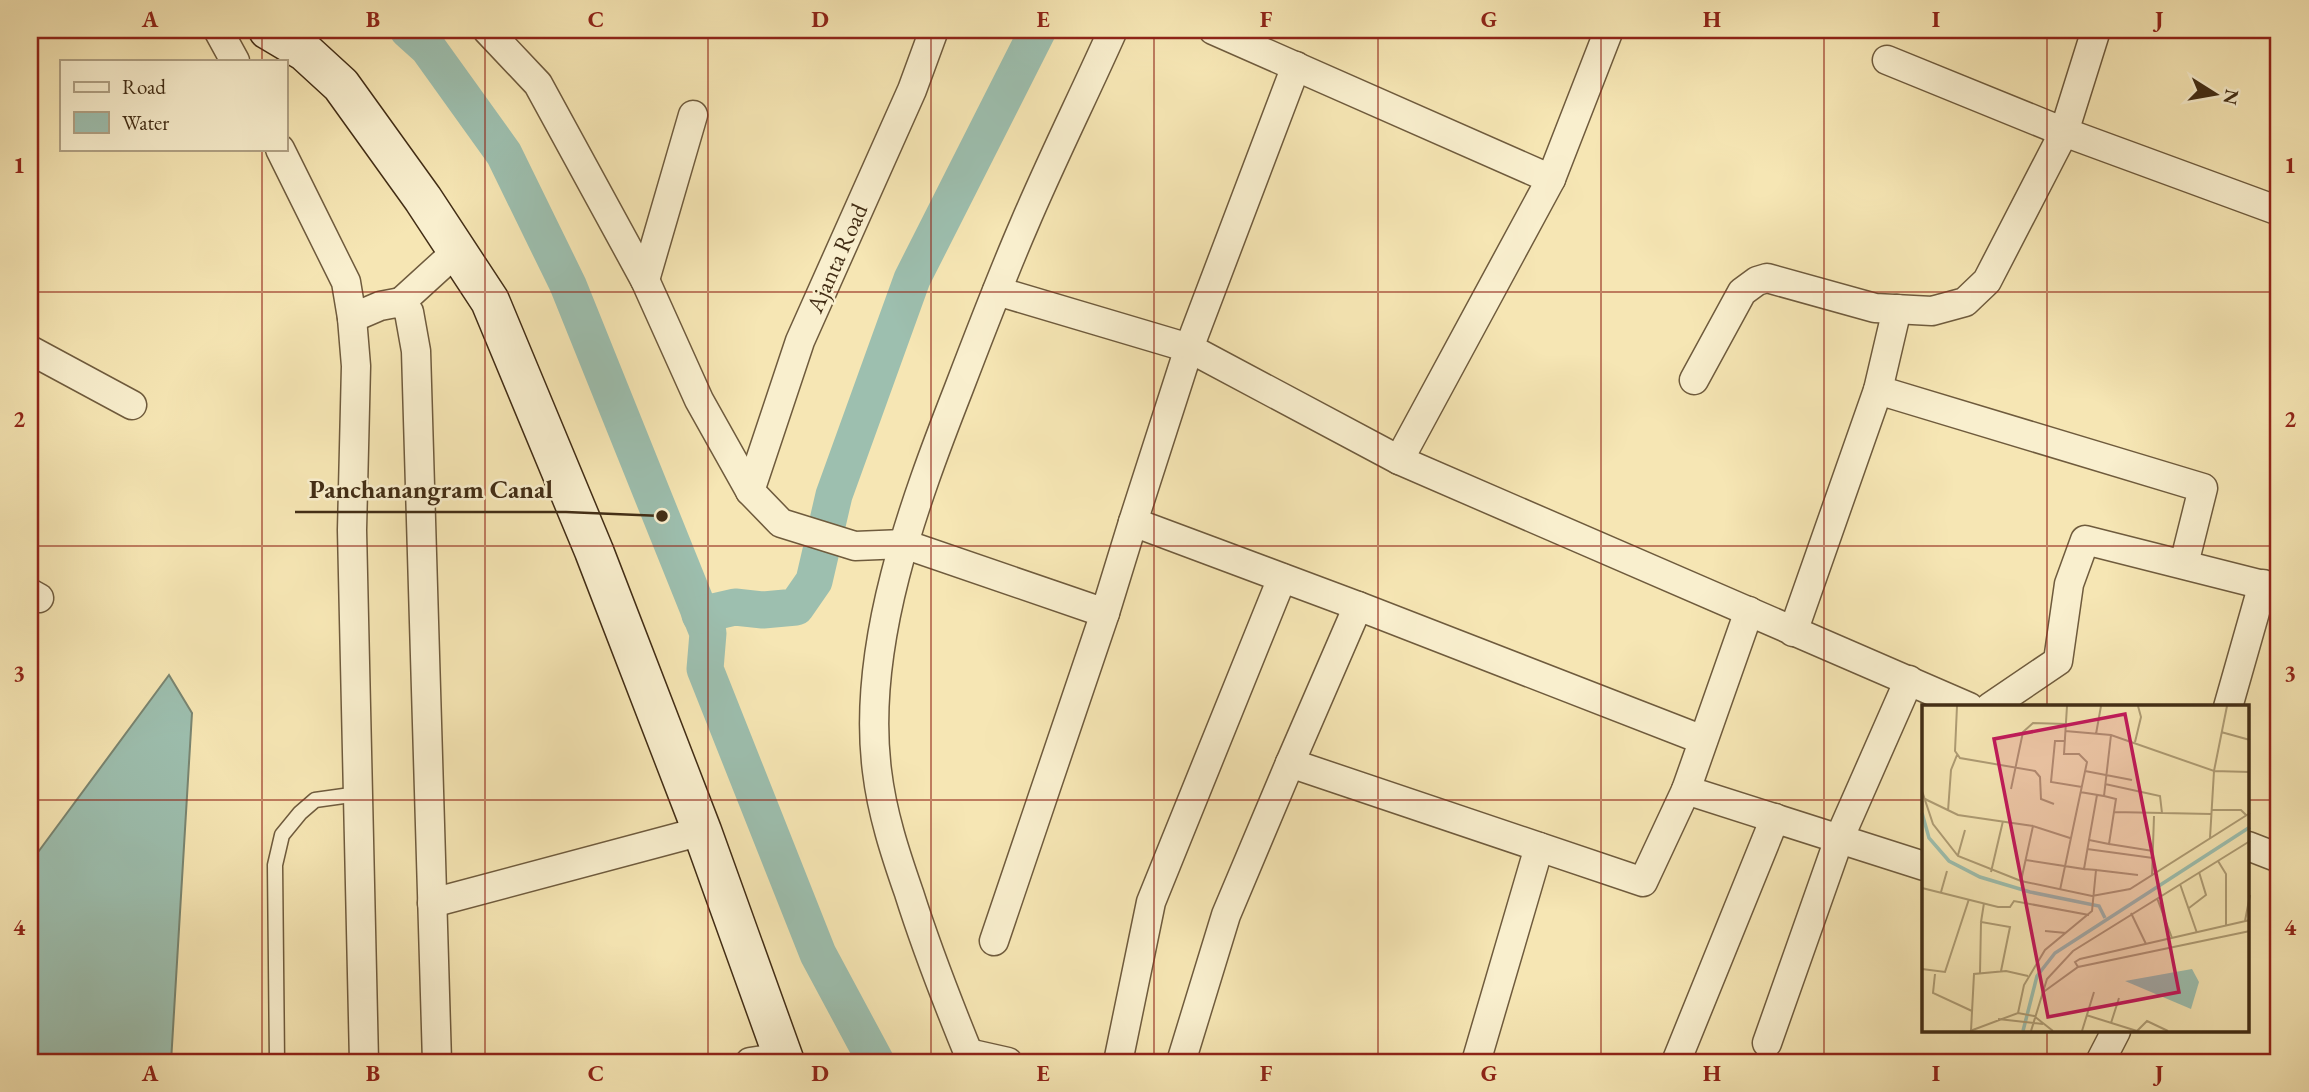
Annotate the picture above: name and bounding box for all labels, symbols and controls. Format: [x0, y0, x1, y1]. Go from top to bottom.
text: A [141, 4, 159, 34]
text: B [366, 4, 380, 34]
text: C [588, 4, 604, 34]
text: D [811, 4, 829, 34]
text: E [1036, 4, 1050, 34]
text: F [1260, 4, 1273, 34]
text: G [1481, 4, 1497, 34]
text: H [1703, 4, 1721, 34]
text: I [1932, 4, 1940, 34]
text: J [2153, 4, 2164, 34]
legend [60, 60, 287, 150]
north arrow [2180, 60, 2250, 130]
text: Road [122, 73, 166, 100]
text: N [2217, 87, 2245, 108]
text: Water [122, 109, 169, 136]
text: 1 [13, 150, 25, 180]
text: 1 [2284, 150, 2296, 180]
street label: Ajanta Road [798, 198, 875, 318]
text: 2 [13, 404, 25, 434]
text: 2 [2284, 404, 2296, 434]
callout: Panchanangram Canal [295, 465, 566, 512]
text: Panchanangram Canal [309, 472, 553, 506]
text: 3 [13, 658, 25, 688]
text: 3 [2284, 658, 2296, 688]
inset map [1922, 705, 2250, 1032]
text: 4 [13, 912, 26, 942]
text: 4 [2284, 912, 2297, 942]
text: A [141, 1058, 159, 1088]
text: B [366, 1058, 380, 1088]
text: C [588, 1058, 604, 1088]
text: D [811, 1058, 829, 1088]
text: E [1036, 1058, 1050, 1088]
text: F [1260, 1058, 1273, 1088]
text: G [1481, 1058, 1497, 1088]
text: H [1703, 1058, 1721, 1088]
text: I [1932, 1058, 1940, 1088]
text: J [2153, 1058, 2164, 1088]

